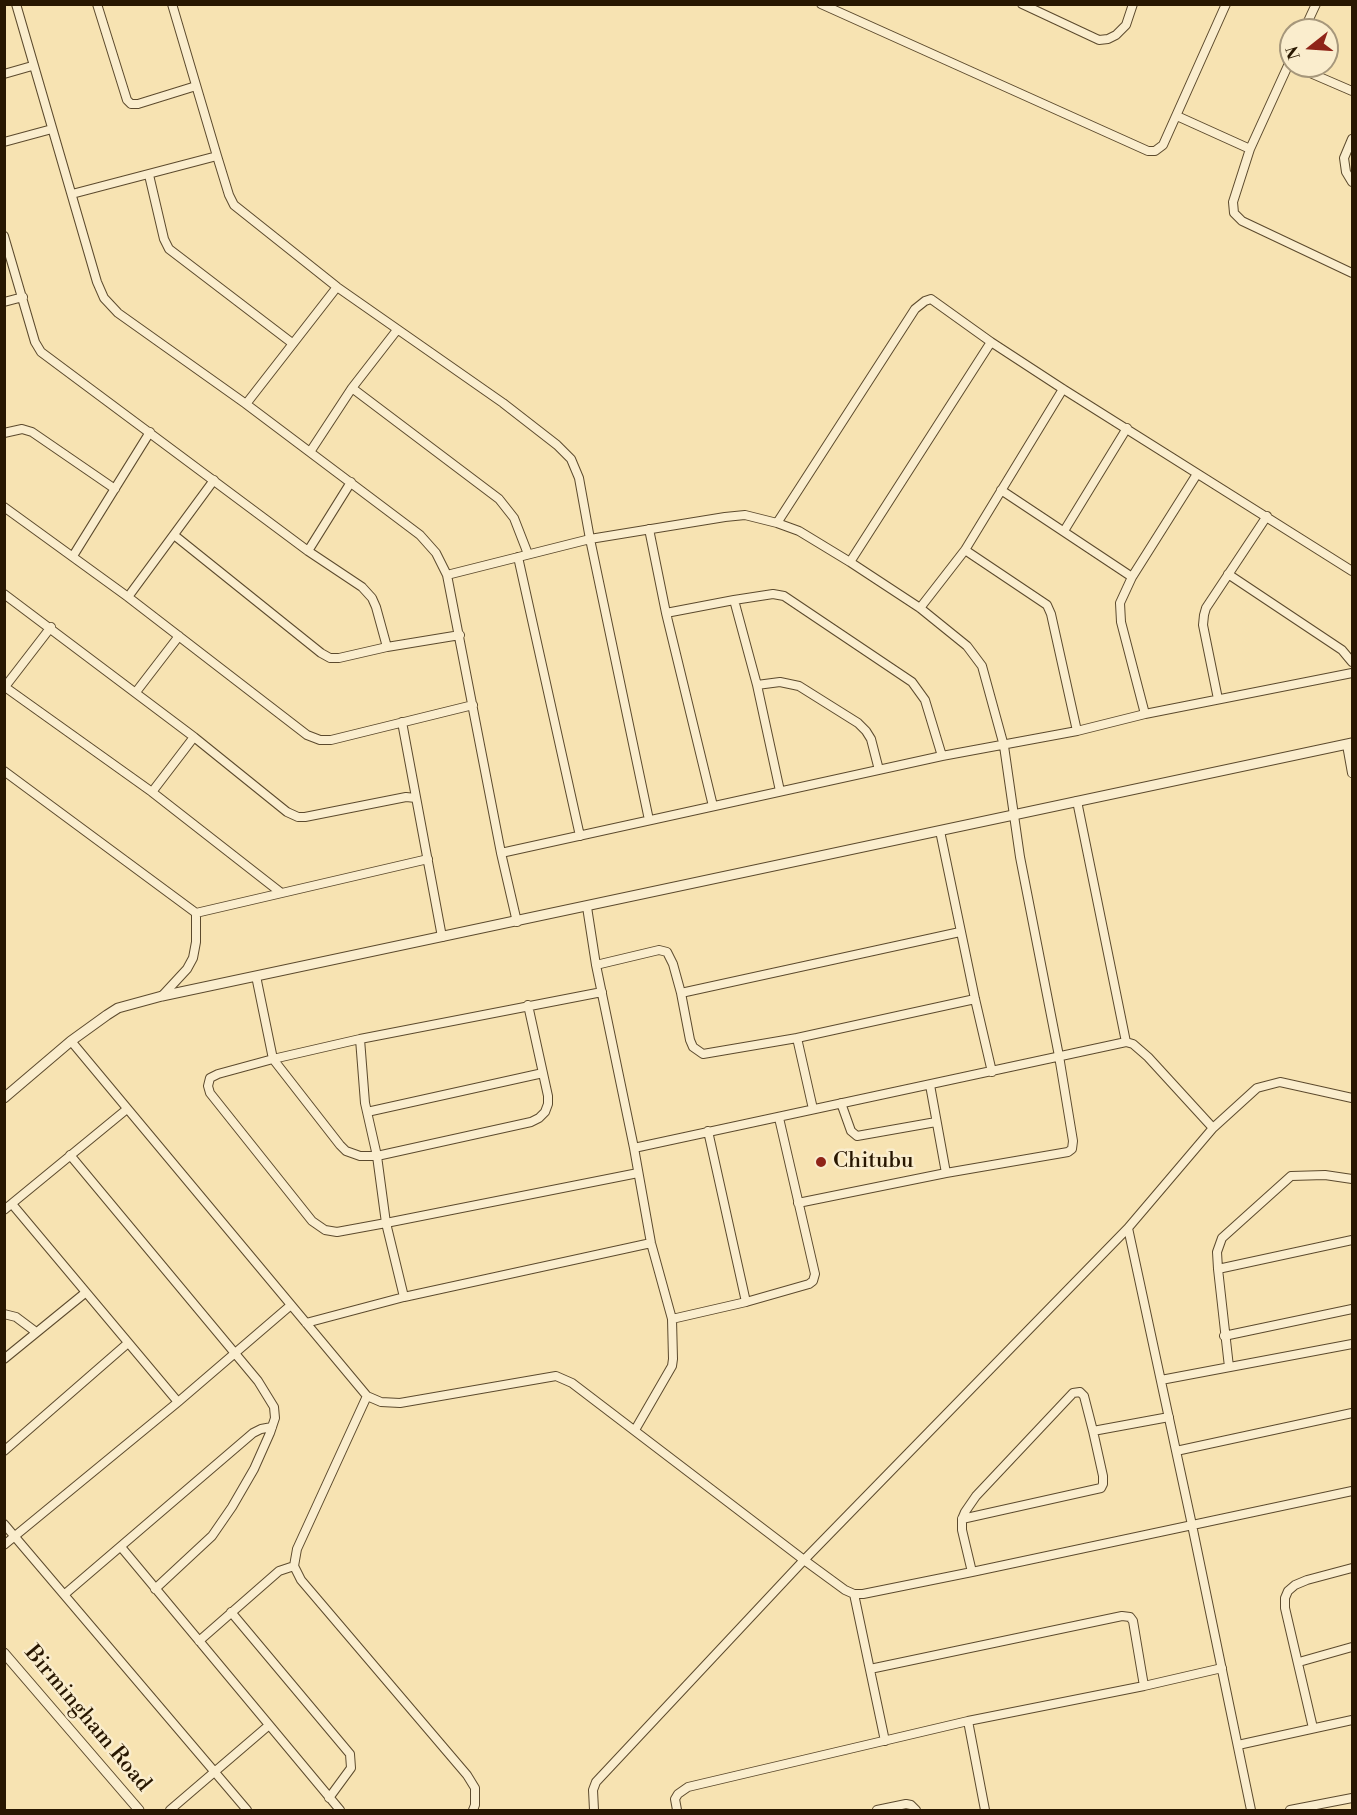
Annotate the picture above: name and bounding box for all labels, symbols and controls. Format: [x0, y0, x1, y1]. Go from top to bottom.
north arrow [1279, 18, 1339, 78]
text: N [1282, 44, 1305, 62]
place label: Chitubu [833, 1149, 914, 1175]
marker: Chitubu [814, 1155, 828, 1169]
street label: Birmingham Road [18, 1641, 156, 1797]

